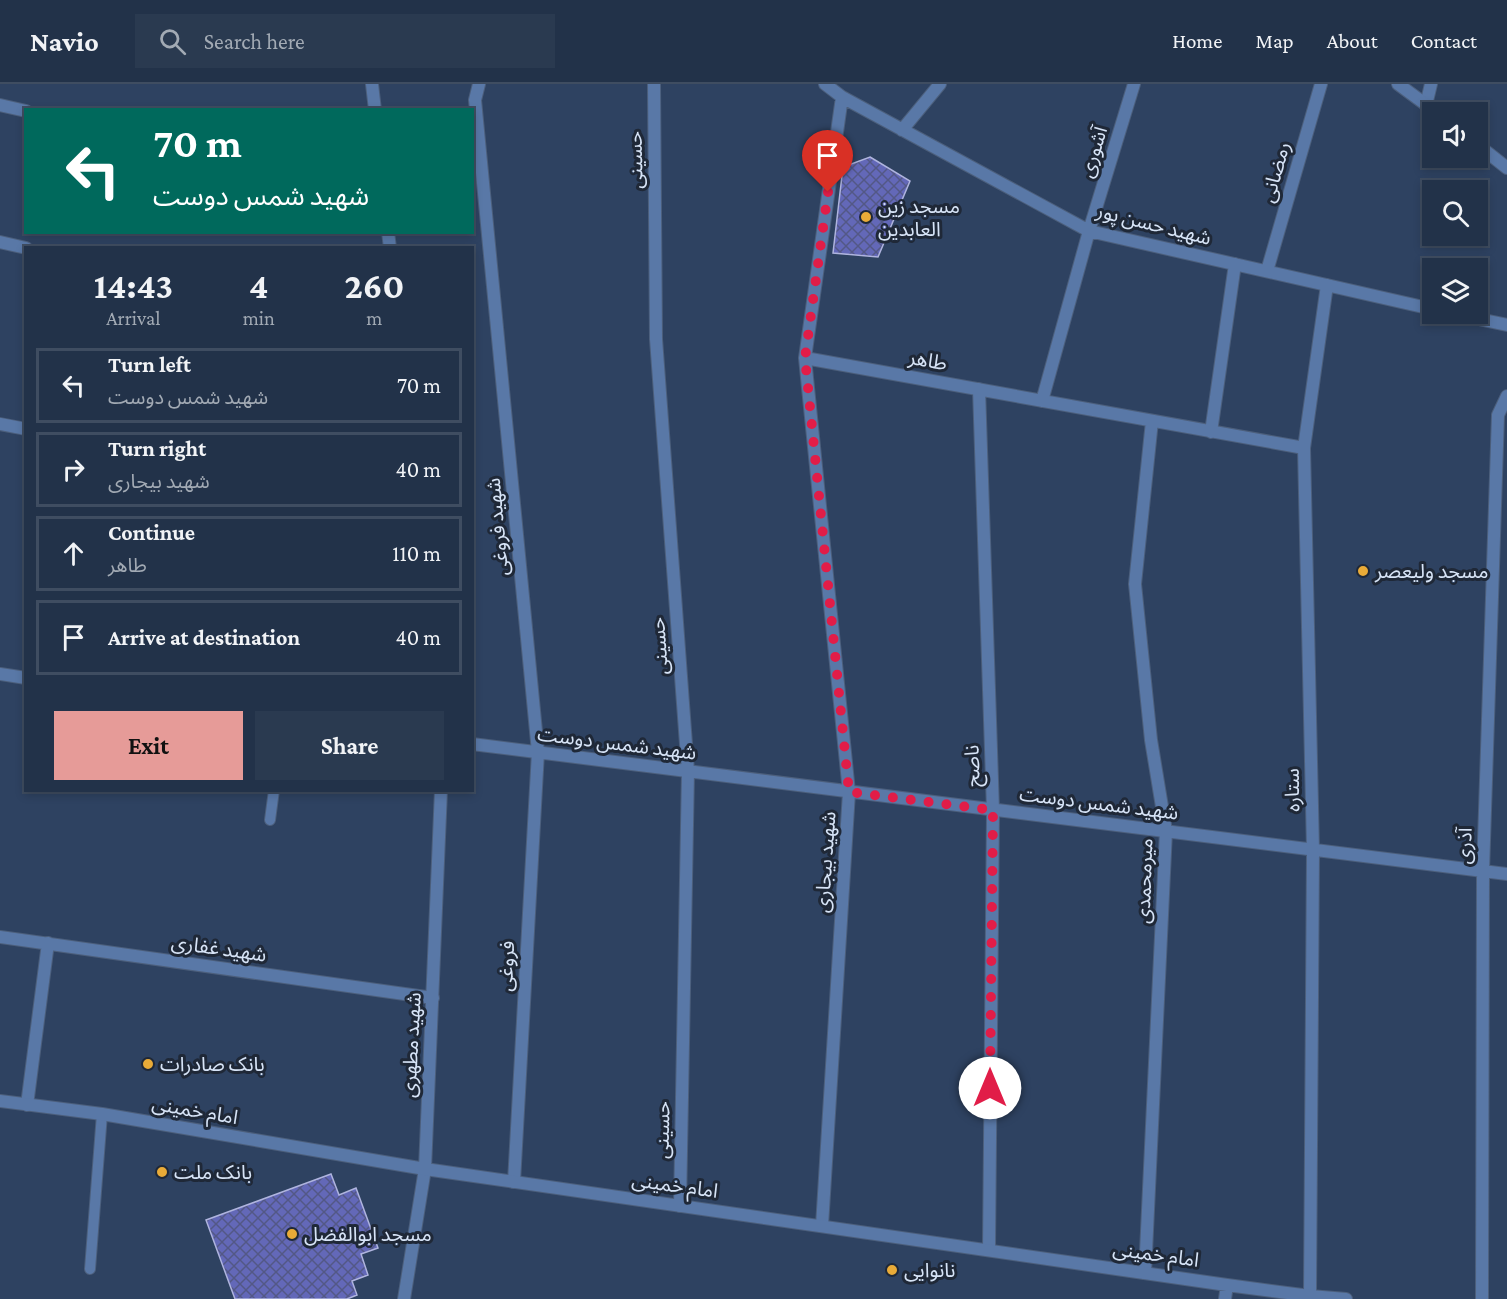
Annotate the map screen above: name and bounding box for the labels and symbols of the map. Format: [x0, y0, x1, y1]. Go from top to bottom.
street label: آشوری [1075, 123, 1112, 181]
pin [802, 130, 853, 192]
street label: حسینی [623, 131, 648, 189]
street label: رمضانی [1256, 139, 1295, 205]
place label: مسجد زین العابدین [878, 195, 960, 241]
street label: شهید حسن پور [1093, 199, 1214, 251]
marker: مسجد زین العابدین [859, 210, 873, 224]
street label: طاهر [906, 346, 949, 375]
street label: شهید فروغی [482, 477, 513, 577]
place label: مسجد ولیعصر [1374, 560, 1489, 583]
marker: مسجد ولیعصر [1356, 564, 1370, 578]
street label: حسینی [646, 616, 673, 676]
street label: شهید شمس دوست [536, 722, 698, 765]
street label: ناصح [960, 744, 988, 787]
street label: ستاره [1281, 768, 1304, 812]
street label: شهید شمس دوست [1018, 782, 1180, 825]
street label: شهید بیجاری [810, 811, 841, 914]
street label: آذری [1452, 826, 1477, 865]
street label: میرمحمدی [1132, 838, 1157, 924]
street label: شهید غفاری [170, 930, 268, 967]
street label: فروغی [494, 940, 519, 992]
street label: شهید مطهری [397, 992, 426, 1098]
place label: بانک صادرات [160, 1053, 265, 1076]
position arrow [958, 1056, 1022, 1120]
marker: بانک صادرات [141, 1057, 155, 1071]
street label: امام خمینی [150, 1092, 240, 1132]
street label: حسینی [650, 1101, 675, 1159]
place label: بانک ملت [174, 1161, 252, 1183]
marker: بانک ملت [155, 1165, 169, 1179]
street label: امام خمینی [630, 1168, 720, 1206]
place label: مسجد ابوالفضل [304, 1223, 432, 1246]
marker: مسجد ابوالفضل [285, 1227, 299, 1241]
street label: امام خمینی [1111, 1237, 1201, 1275]
place label: نانوایی [904, 1259, 955, 1282]
marker: نانوایی [885, 1263, 899, 1277]

